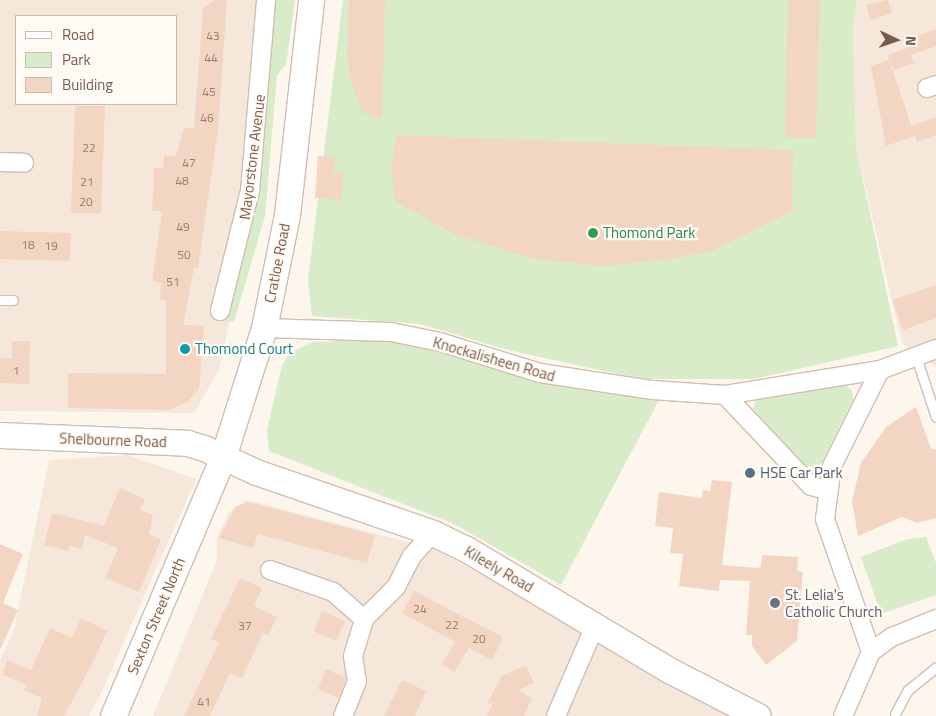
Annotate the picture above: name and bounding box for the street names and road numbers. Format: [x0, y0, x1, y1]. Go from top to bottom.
street label: Mayorstone Avenue [235, 93, 269, 221]
street label: Cratloe Road [260, 222, 294, 304]
street label: Knockalisheen Road [431, 333, 557, 385]
street label: Shelbourne Road [59, 429, 167, 451]
street label: Kileely Road [461, 542, 537, 596]
street label: Sexton Street North [123, 555, 189, 677]

